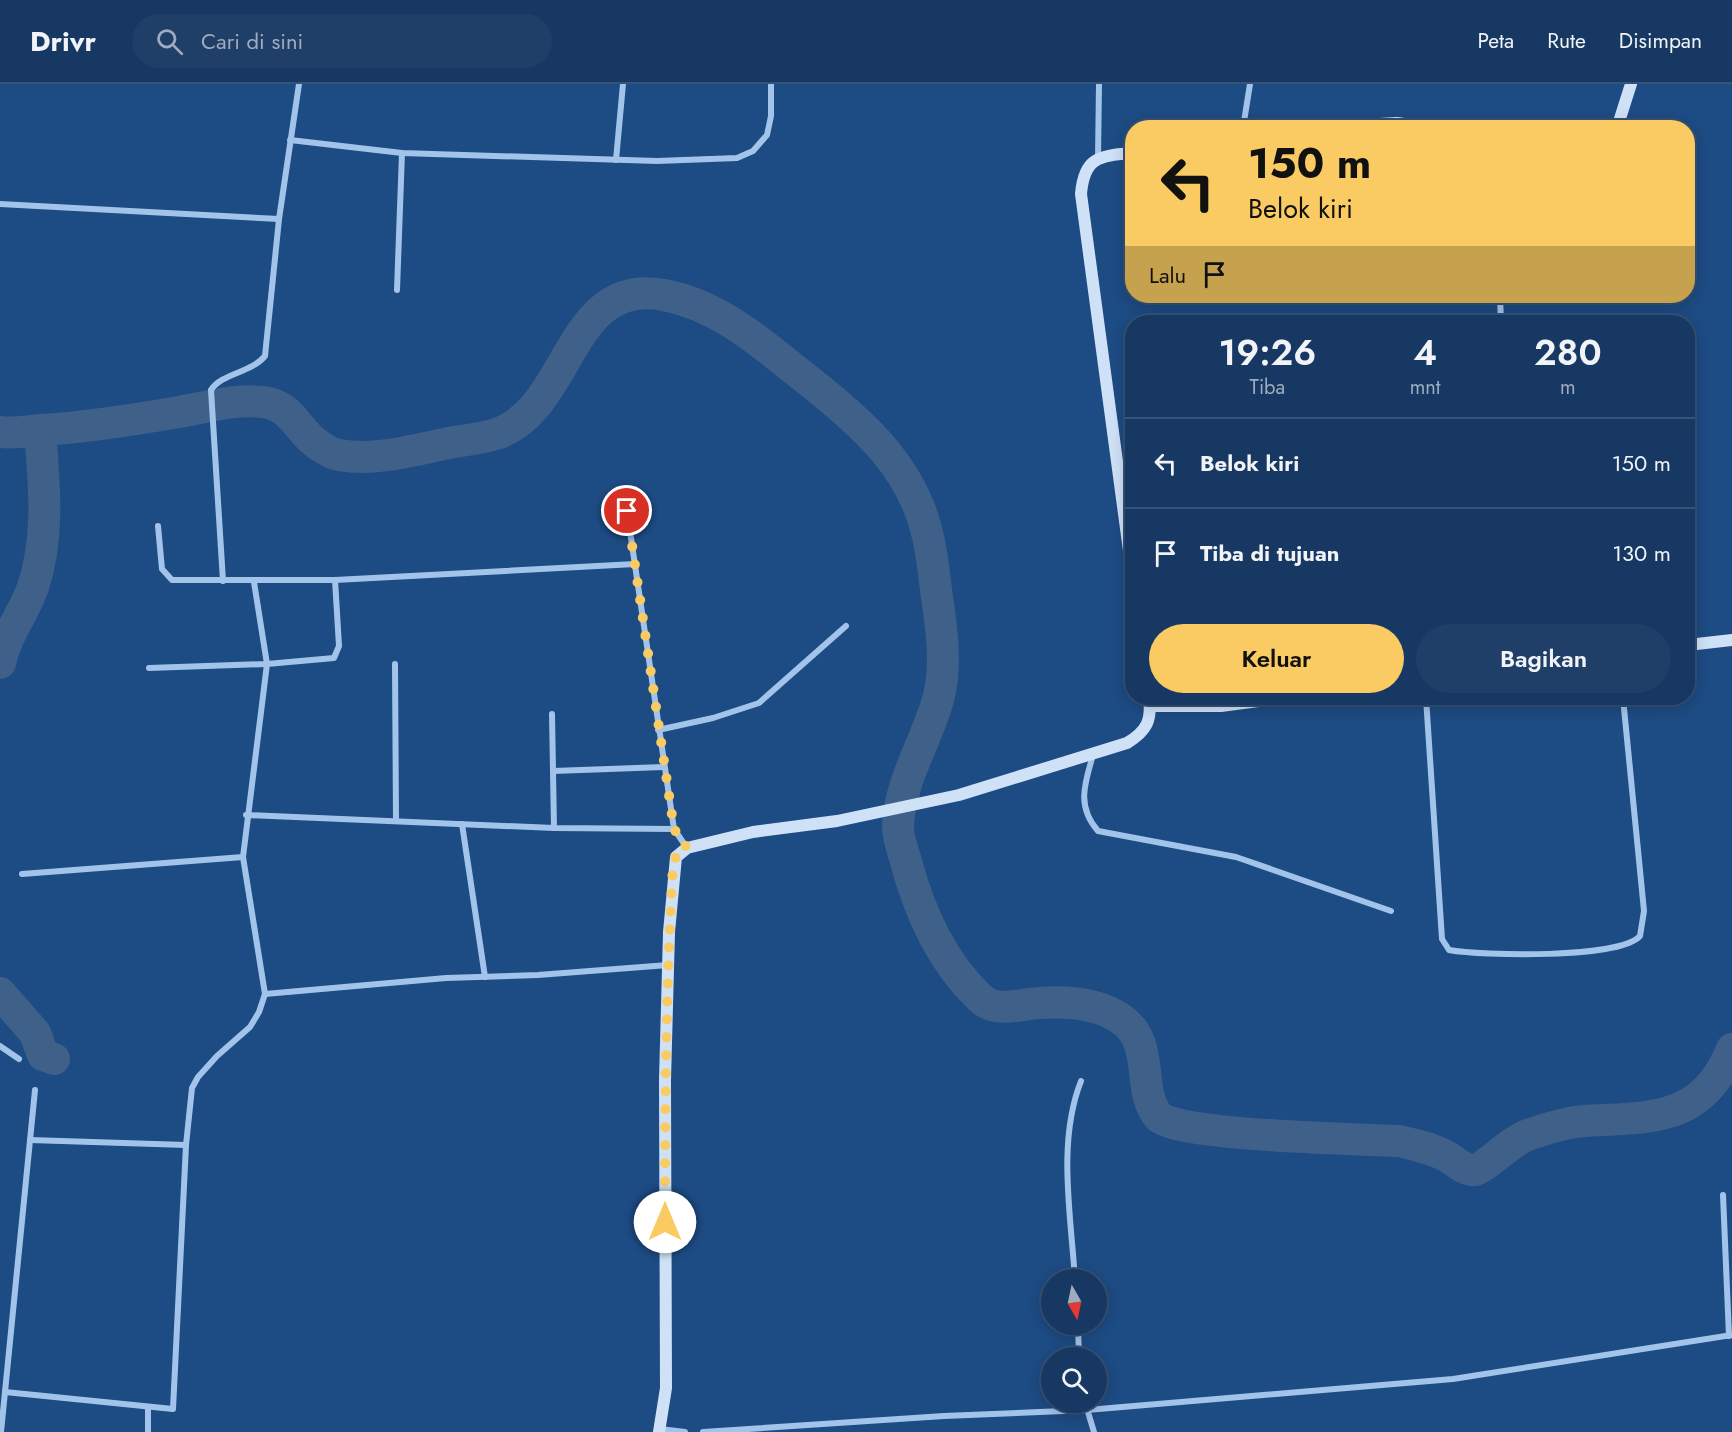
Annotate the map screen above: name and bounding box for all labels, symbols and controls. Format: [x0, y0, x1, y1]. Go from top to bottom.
search box [132, 14, 552, 68]
text: Drivr [30, 21, 96, 62]
icon: search [153, 25, 186, 58]
text: Cari di sini [201, 25, 303, 57]
text: Peta [1477, 26, 1514, 56]
text: Rute [1547, 26, 1586, 56]
text: Disimpan [1619, 26, 1702, 56]
text: 150 m [1248, 133, 1371, 194]
icon: left [1149, 144, 1227, 222]
text: Belok kiri [1248, 189, 1353, 228]
icon: arrive [1198, 258, 1231, 291]
text: Lalu [1149, 259, 1186, 291]
text: 19:26 [1218, 326, 1316, 378]
text: 4 [1413, 326, 1437, 378]
text: 280 [1534, 326, 1602, 378]
text: Tiba [1250, 373, 1285, 402]
text: mnt [1410, 373, 1441, 402]
text: m [1560, 373, 1576, 402]
icon: left [1149, 447, 1182, 480]
text: Belok kiri [1200, 447, 1299, 479]
text: 150 m [1612, 447, 1671, 479]
pin [601, 485, 652, 536]
icon: arrive [610, 494, 643, 527]
icon: arrive [1149, 537, 1182, 570]
text: Tiba di tujuan [1200, 537, 1339, 569]
text: 130 m [1612, 537, 1671, 569]
button: Keluar [1149, 624, 1404, 693]
button: Bagikan [1416, 624, 1671, 693]
position arrow [633, 1190, 697, 1254]
north arrow [1041, 1269, 1107, 1335]
map controls [1041, 1269, 1107, 1413]
button: search [1041, 1347, 1107, 1413]

